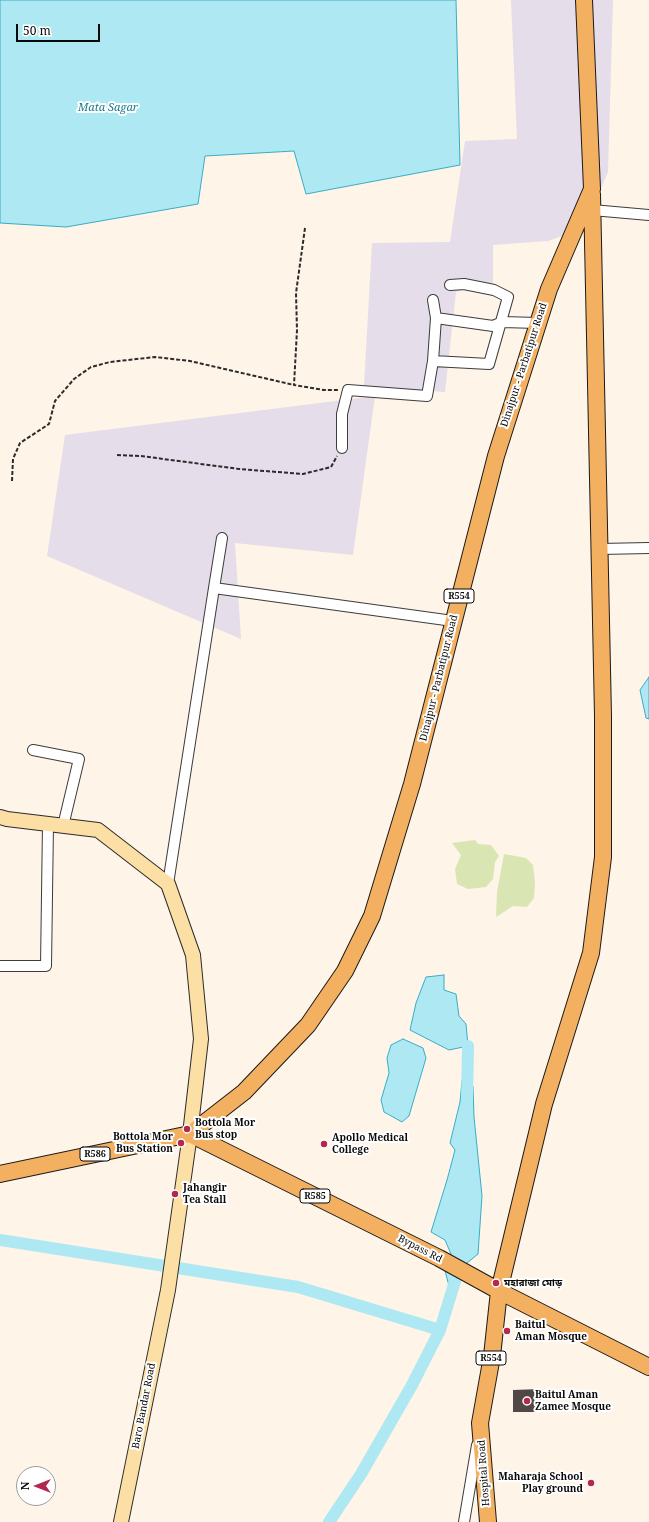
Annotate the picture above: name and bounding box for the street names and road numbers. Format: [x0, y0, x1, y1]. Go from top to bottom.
street label: Dinajpur - Parbatipur Road [498, 301, 550, 429]
road number: R554 [444, 589, 474, 603]
street label: Dinajpur - Parbatipur Road [417, 614, 461, 742]
road number: R586 [80, 1147, 110, 1161]
road number: R585 [300, 1189, 330, 1203]
street label: Bypass Rd [396, 1233, 444, 1265]
road number: R554 [476, 1351, 506, 1365]
street label: Baro Bandar Road [130, 1362, 158, 1450]
street label: Hospital Road [476, 1439, 492, 1507]

